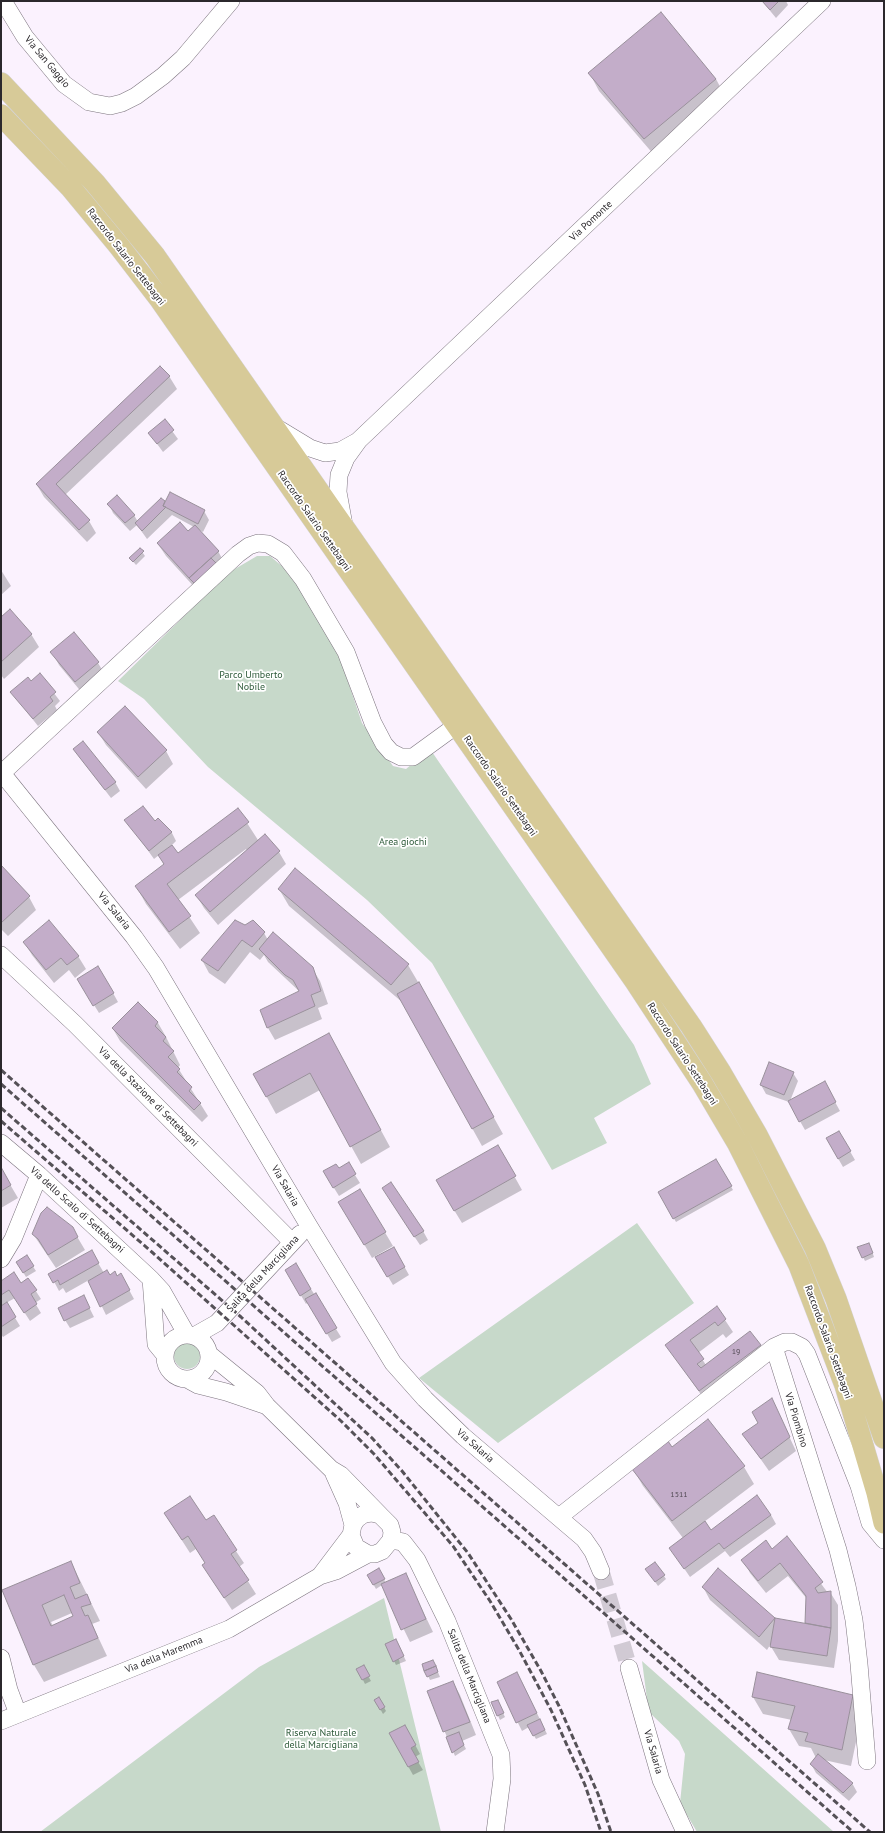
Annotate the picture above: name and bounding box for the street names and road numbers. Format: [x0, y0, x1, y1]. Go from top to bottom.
street label: Via San Gaggio [22, 34, 72, 90]
street label: Via Pomonte [567, 198, 615, 244]
street label: Raccordo Salario Settebagni [84, 206, 168, 308]
street label: Raccordo Salario Settebagni [275, 468, 353, 574]
street label: Raccordo Salario Settebagni [461, 733, 539, 839]
street label: Via Salaria [95, 890, 133, 932]
street label: Raccordo Salario Settebagni [644, 1000, 720, 1108]
street label: Via della Stazione di Settebagni [96, 1045, 200, 1149]
street label: Via Salaria [269, 1163, 301, 1209]
street label: Via dello Scalo di Settebagni [27, 1164, 127, 1256]
street label: Salita della Marcigliana [224, 1233, 302, 1315]
street label: Raccordo Salario Settebagni [802, 1284, 854, 1400]
street label: Via Piombino [782, 1391, 810, 1449]
street label: Via Salaria [454, 1427, 496, 1465]
street label: Salita della Marcigliana [445, 1627, 493, 1725]
street label: Via della Maremma [124, 1634, 204, 1676]
street label: Via Salaria [641, 1729, 665, 1775]

